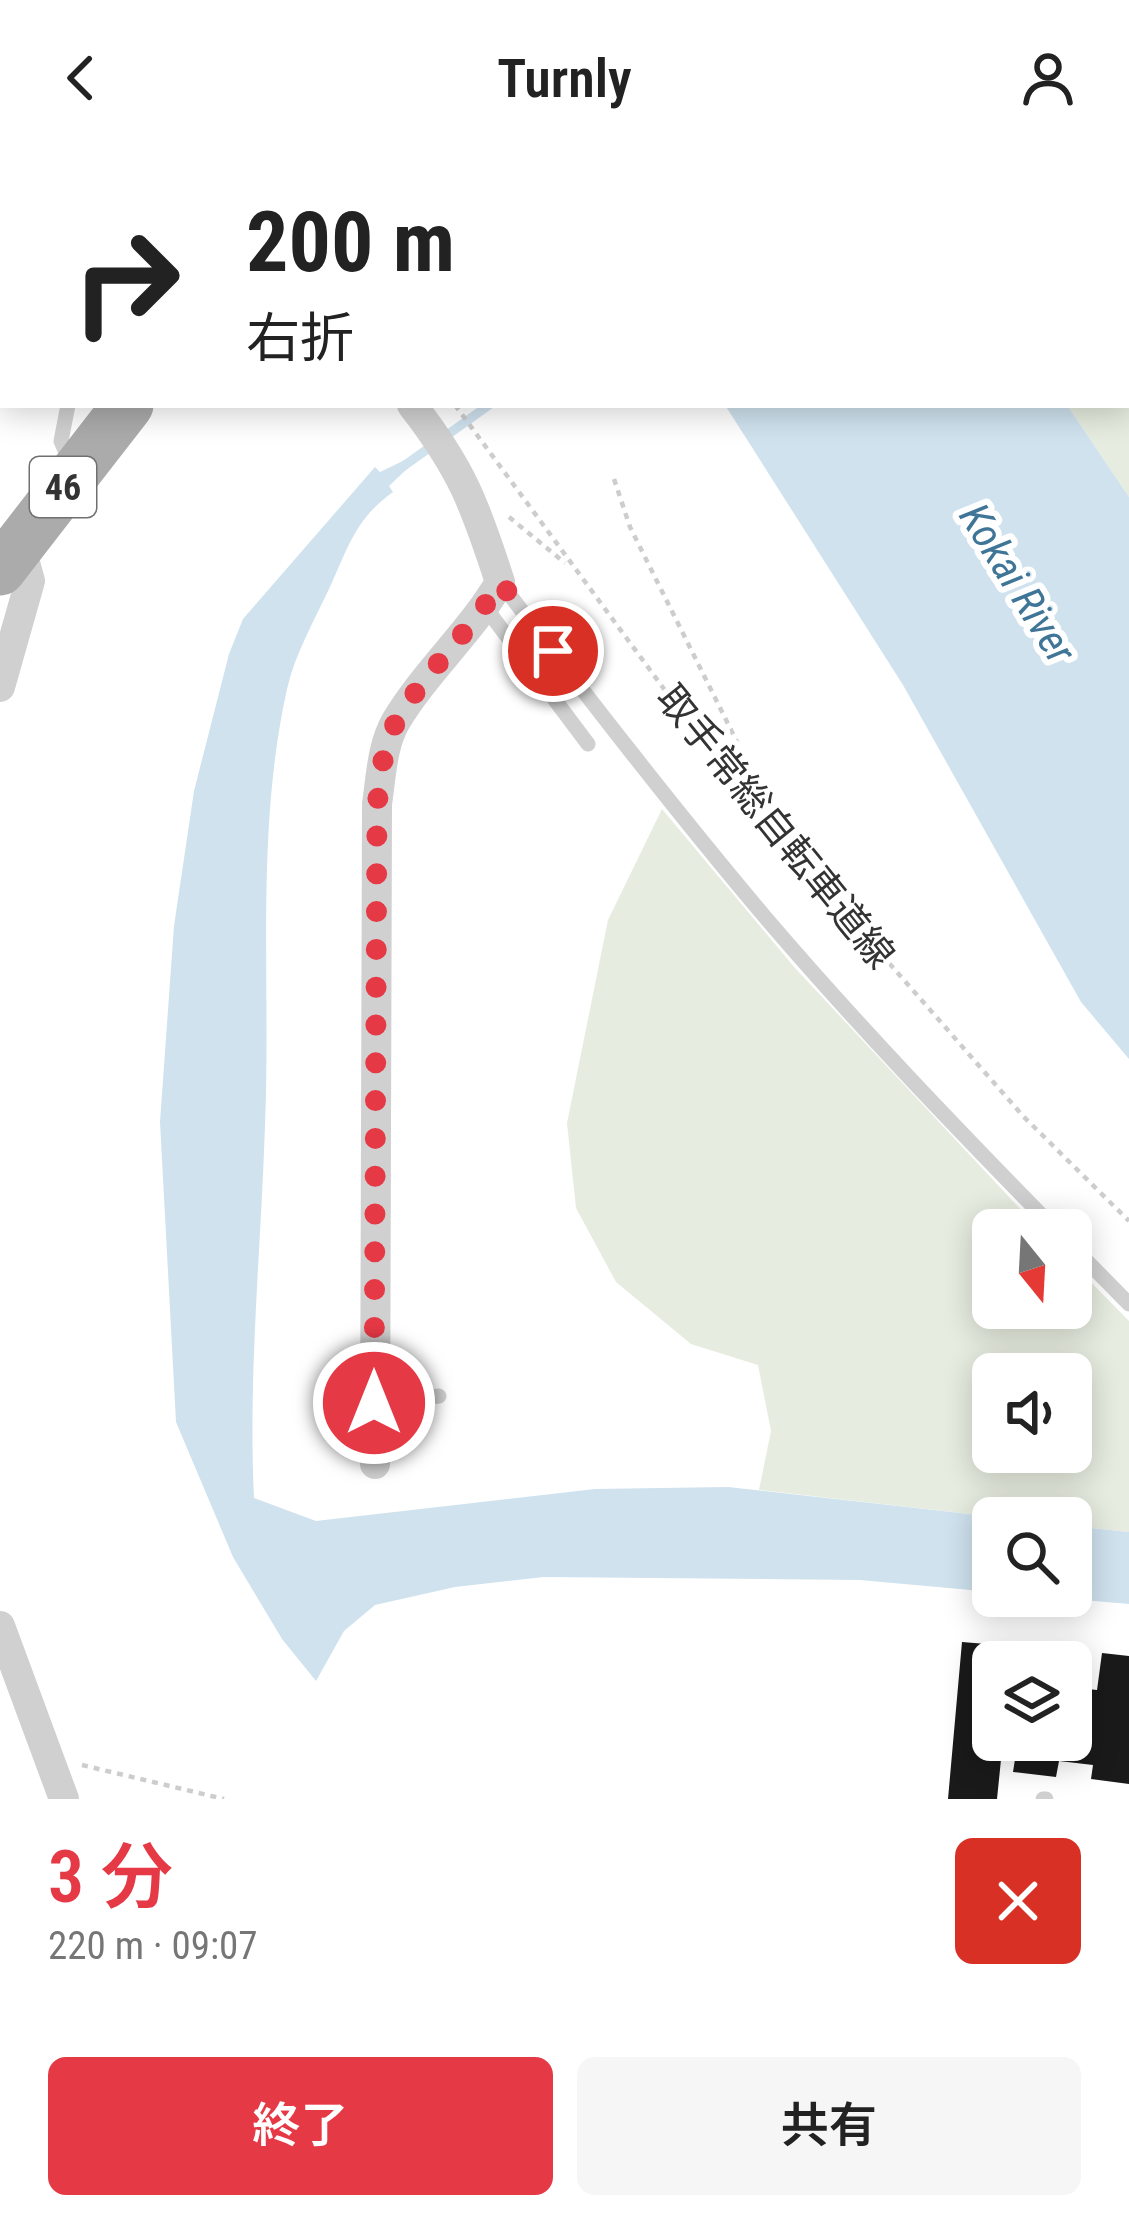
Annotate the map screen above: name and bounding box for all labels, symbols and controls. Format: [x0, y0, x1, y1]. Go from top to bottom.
icon: back [48, 45, 114, 111]
icon: person [1015, 45, 1081, 111]
text: Turnly [497, 47, 632, 110]
text: 200 m [246, 193, 455, 292]
icon: right [48, 204, 204, 360]
text: 右折 [246, 307, 354, 370]
road number: 46 [30, 457, 96, 517]
water label: Kokai River [949, 495, 1086, 673]
pin [502, 600, 604, 702]
icon: arrive [520, 618, 586, 684]
street label: 取手常総自転車道線 [647, 676, 904, 977]
north arrow [972, 1209, 1092, 1329]
map controls [972, 1209, 1092, 1761]
position arrow [311, 1340, 437, 1466]
button: sound [972, 1353, 1092, 1473]
button: search [972, 1497, 1092, 1617]
button: layers [972, 1641, 1092, 1761]
text: 3 分 [48, 1835, 173, 1920]
button: close [955, 1838, 1081, 1964]
text: 220 m · 09:07 [48, 1923, 258, 1969]
button: 終了 [48, 2057, 553, 2195]
button: 共有 [577, 2057, 1081, 2195]

